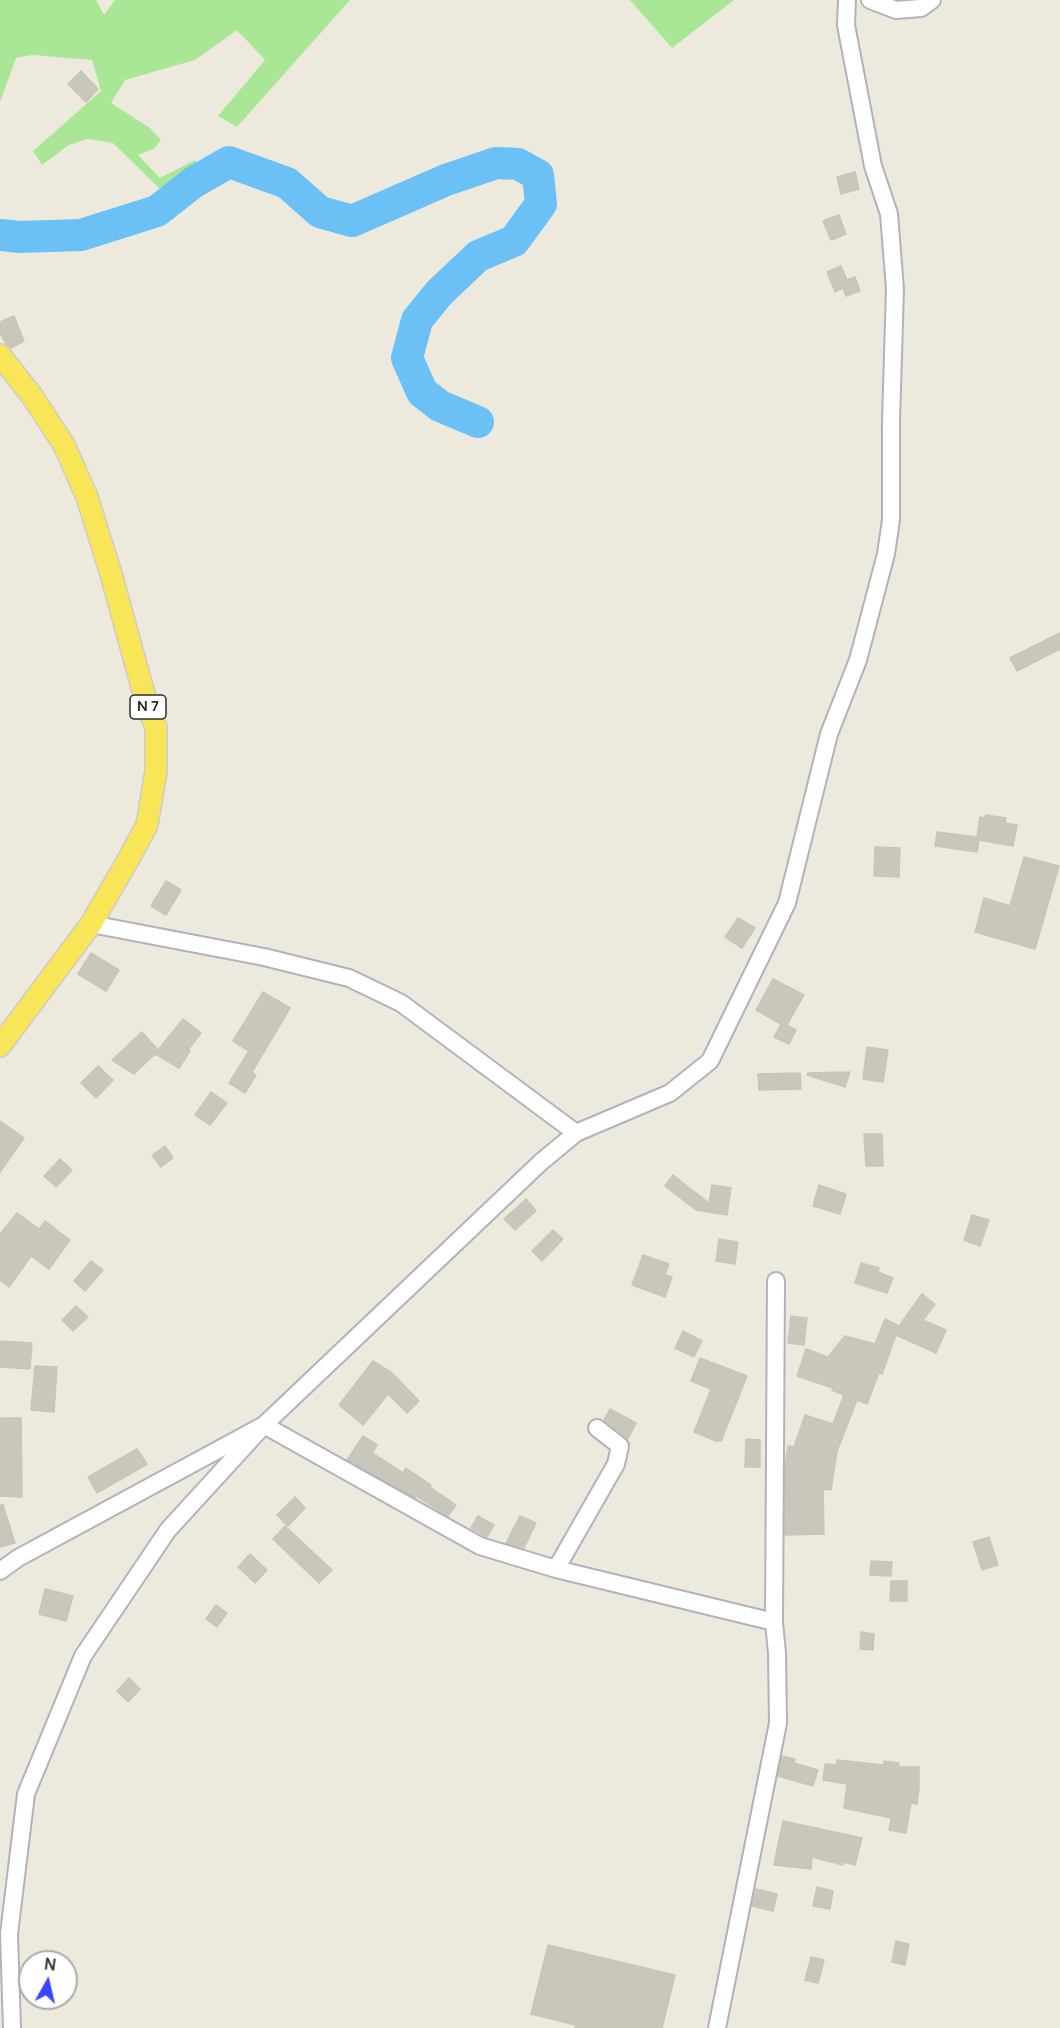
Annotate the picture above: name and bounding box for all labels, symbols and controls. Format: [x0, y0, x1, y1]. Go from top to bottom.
road number: N 7 [130, 695, 166, 719]
north arrow [18, 1950, 78, 2010]
text: N [43, 1952, 57, 1976]

